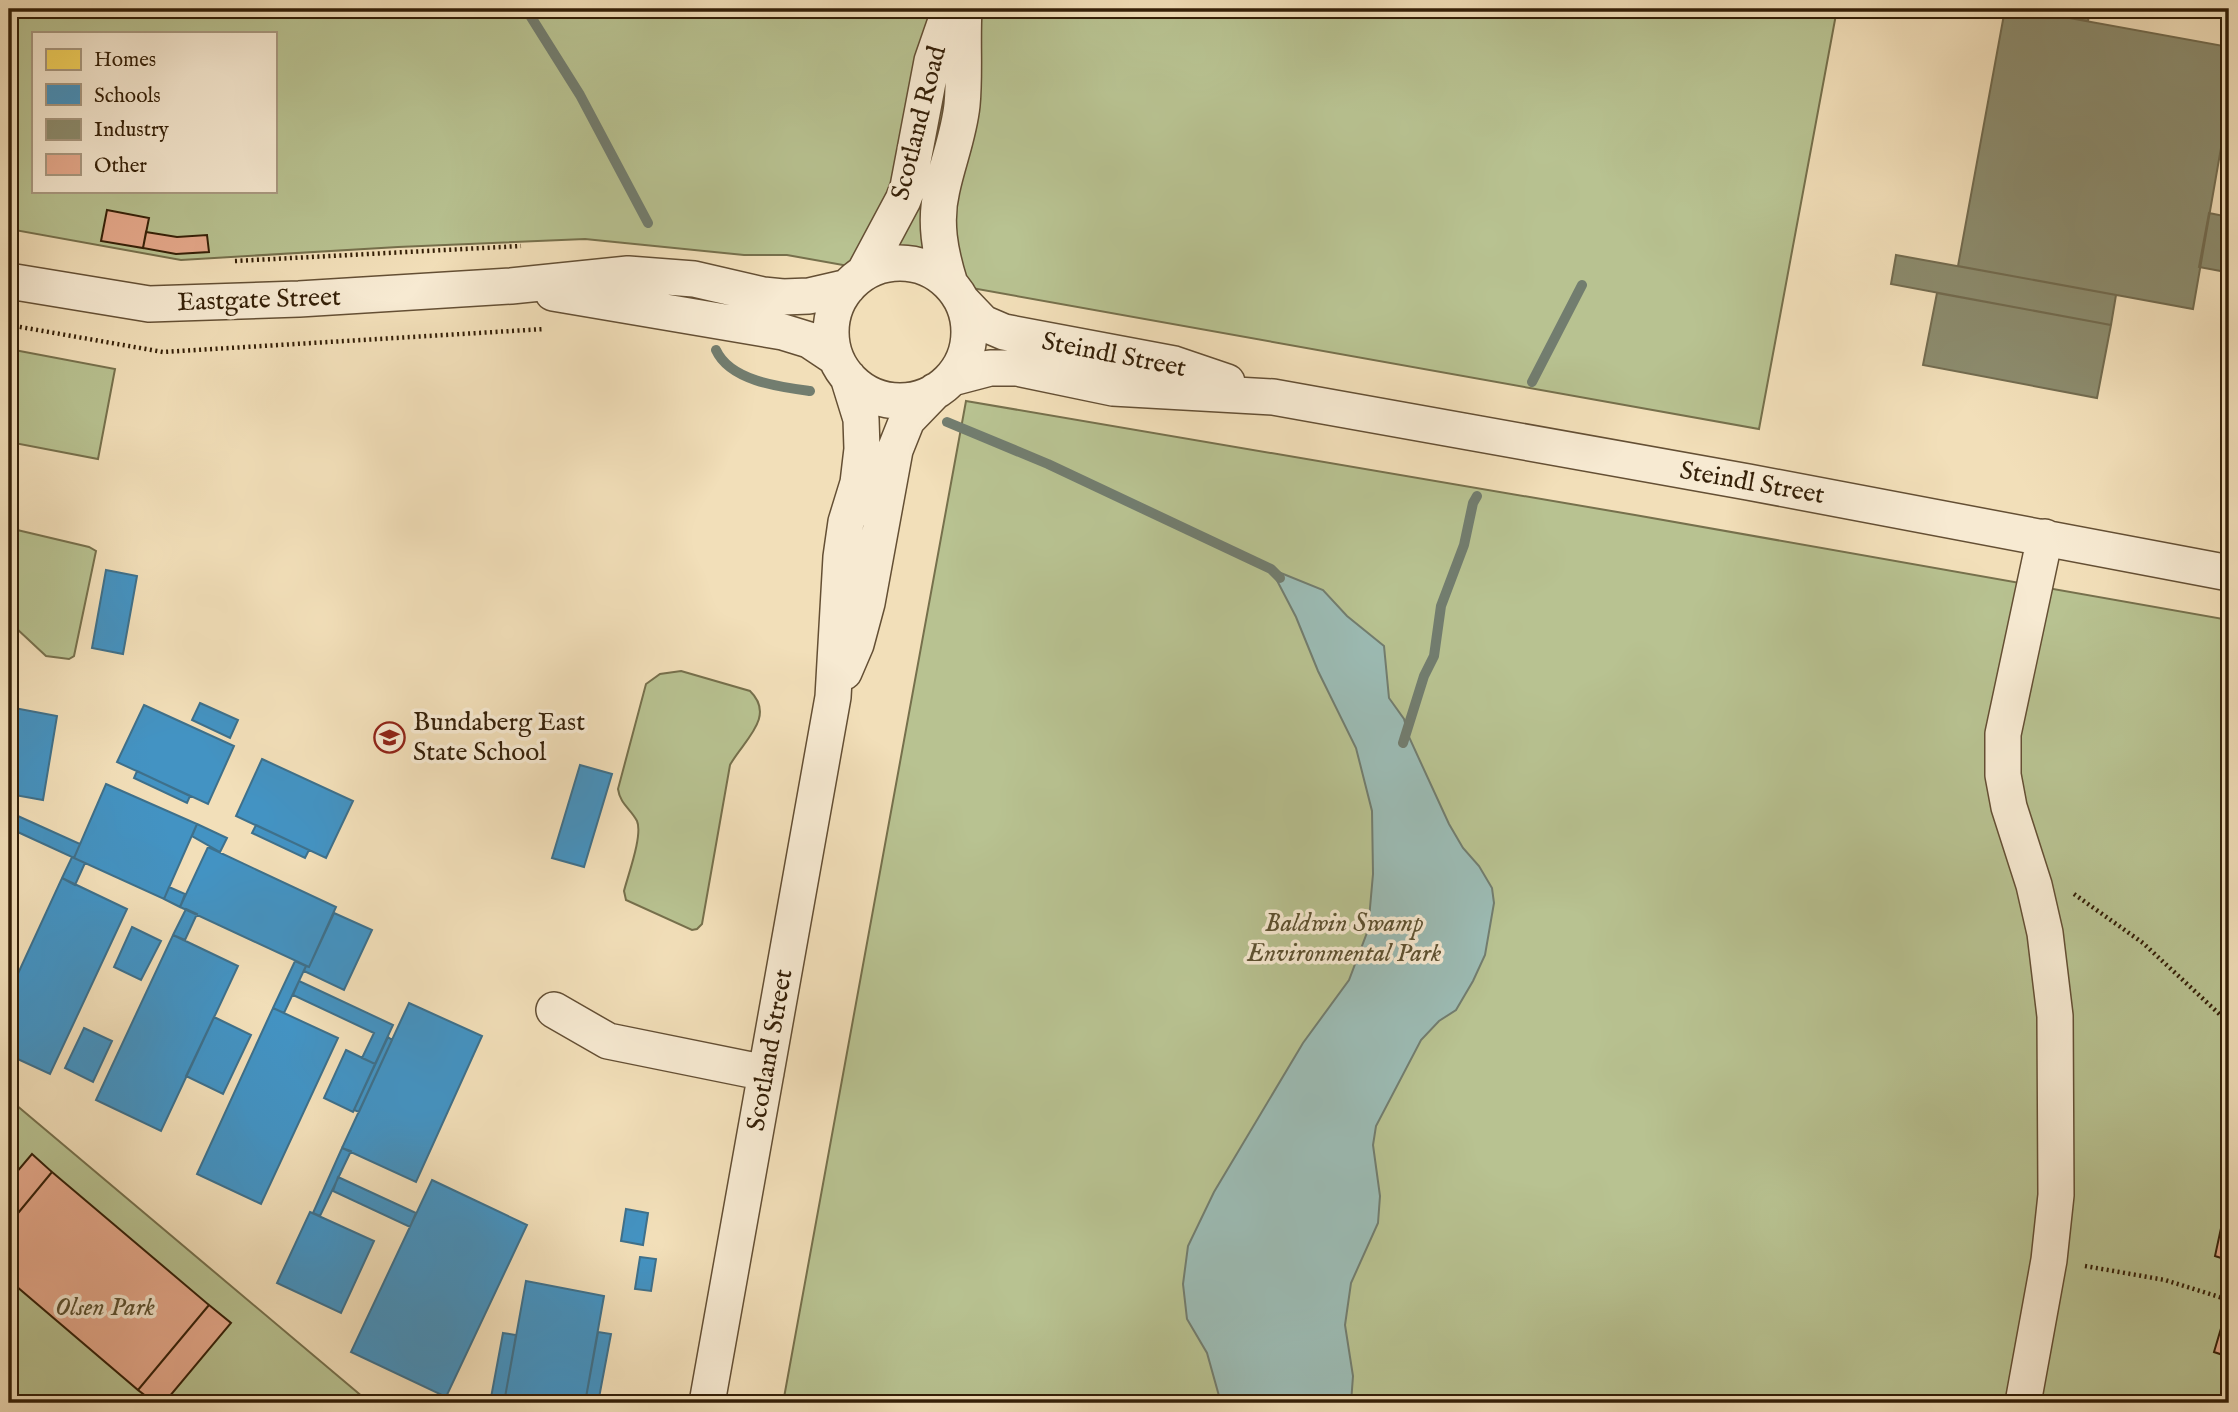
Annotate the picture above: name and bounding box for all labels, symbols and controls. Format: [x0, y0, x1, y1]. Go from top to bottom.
legend [32, 32, 276, 192]
street label: Scotland Road [884, 42, 954, 204]
text: Homes [94, 47, 156, 74]
text: Schools [94, 83, 161, 110]
text: Industry [94, 117, 170, 144]
text: Other [94, 153, 147, 180]
street label: Eastgate Street [177, 281, 341, 319]
street label: Steindl Street [1039, 325, 1189, 385]
street label: Steindl Street [1677, 454, 1827, 512]
place label: Bundaberg East State School [413, 706, 585, 769]
school or university icon: Bundaberg East State School [373, 720, 407, 754]
park label: Baldwin Swamp Environmental Park [1246, 907, 1442, 970]
street label: Scotland Street [740, 966, 800, 1134]
park label: Olsen Park [55, 1291, 156, 1324]

